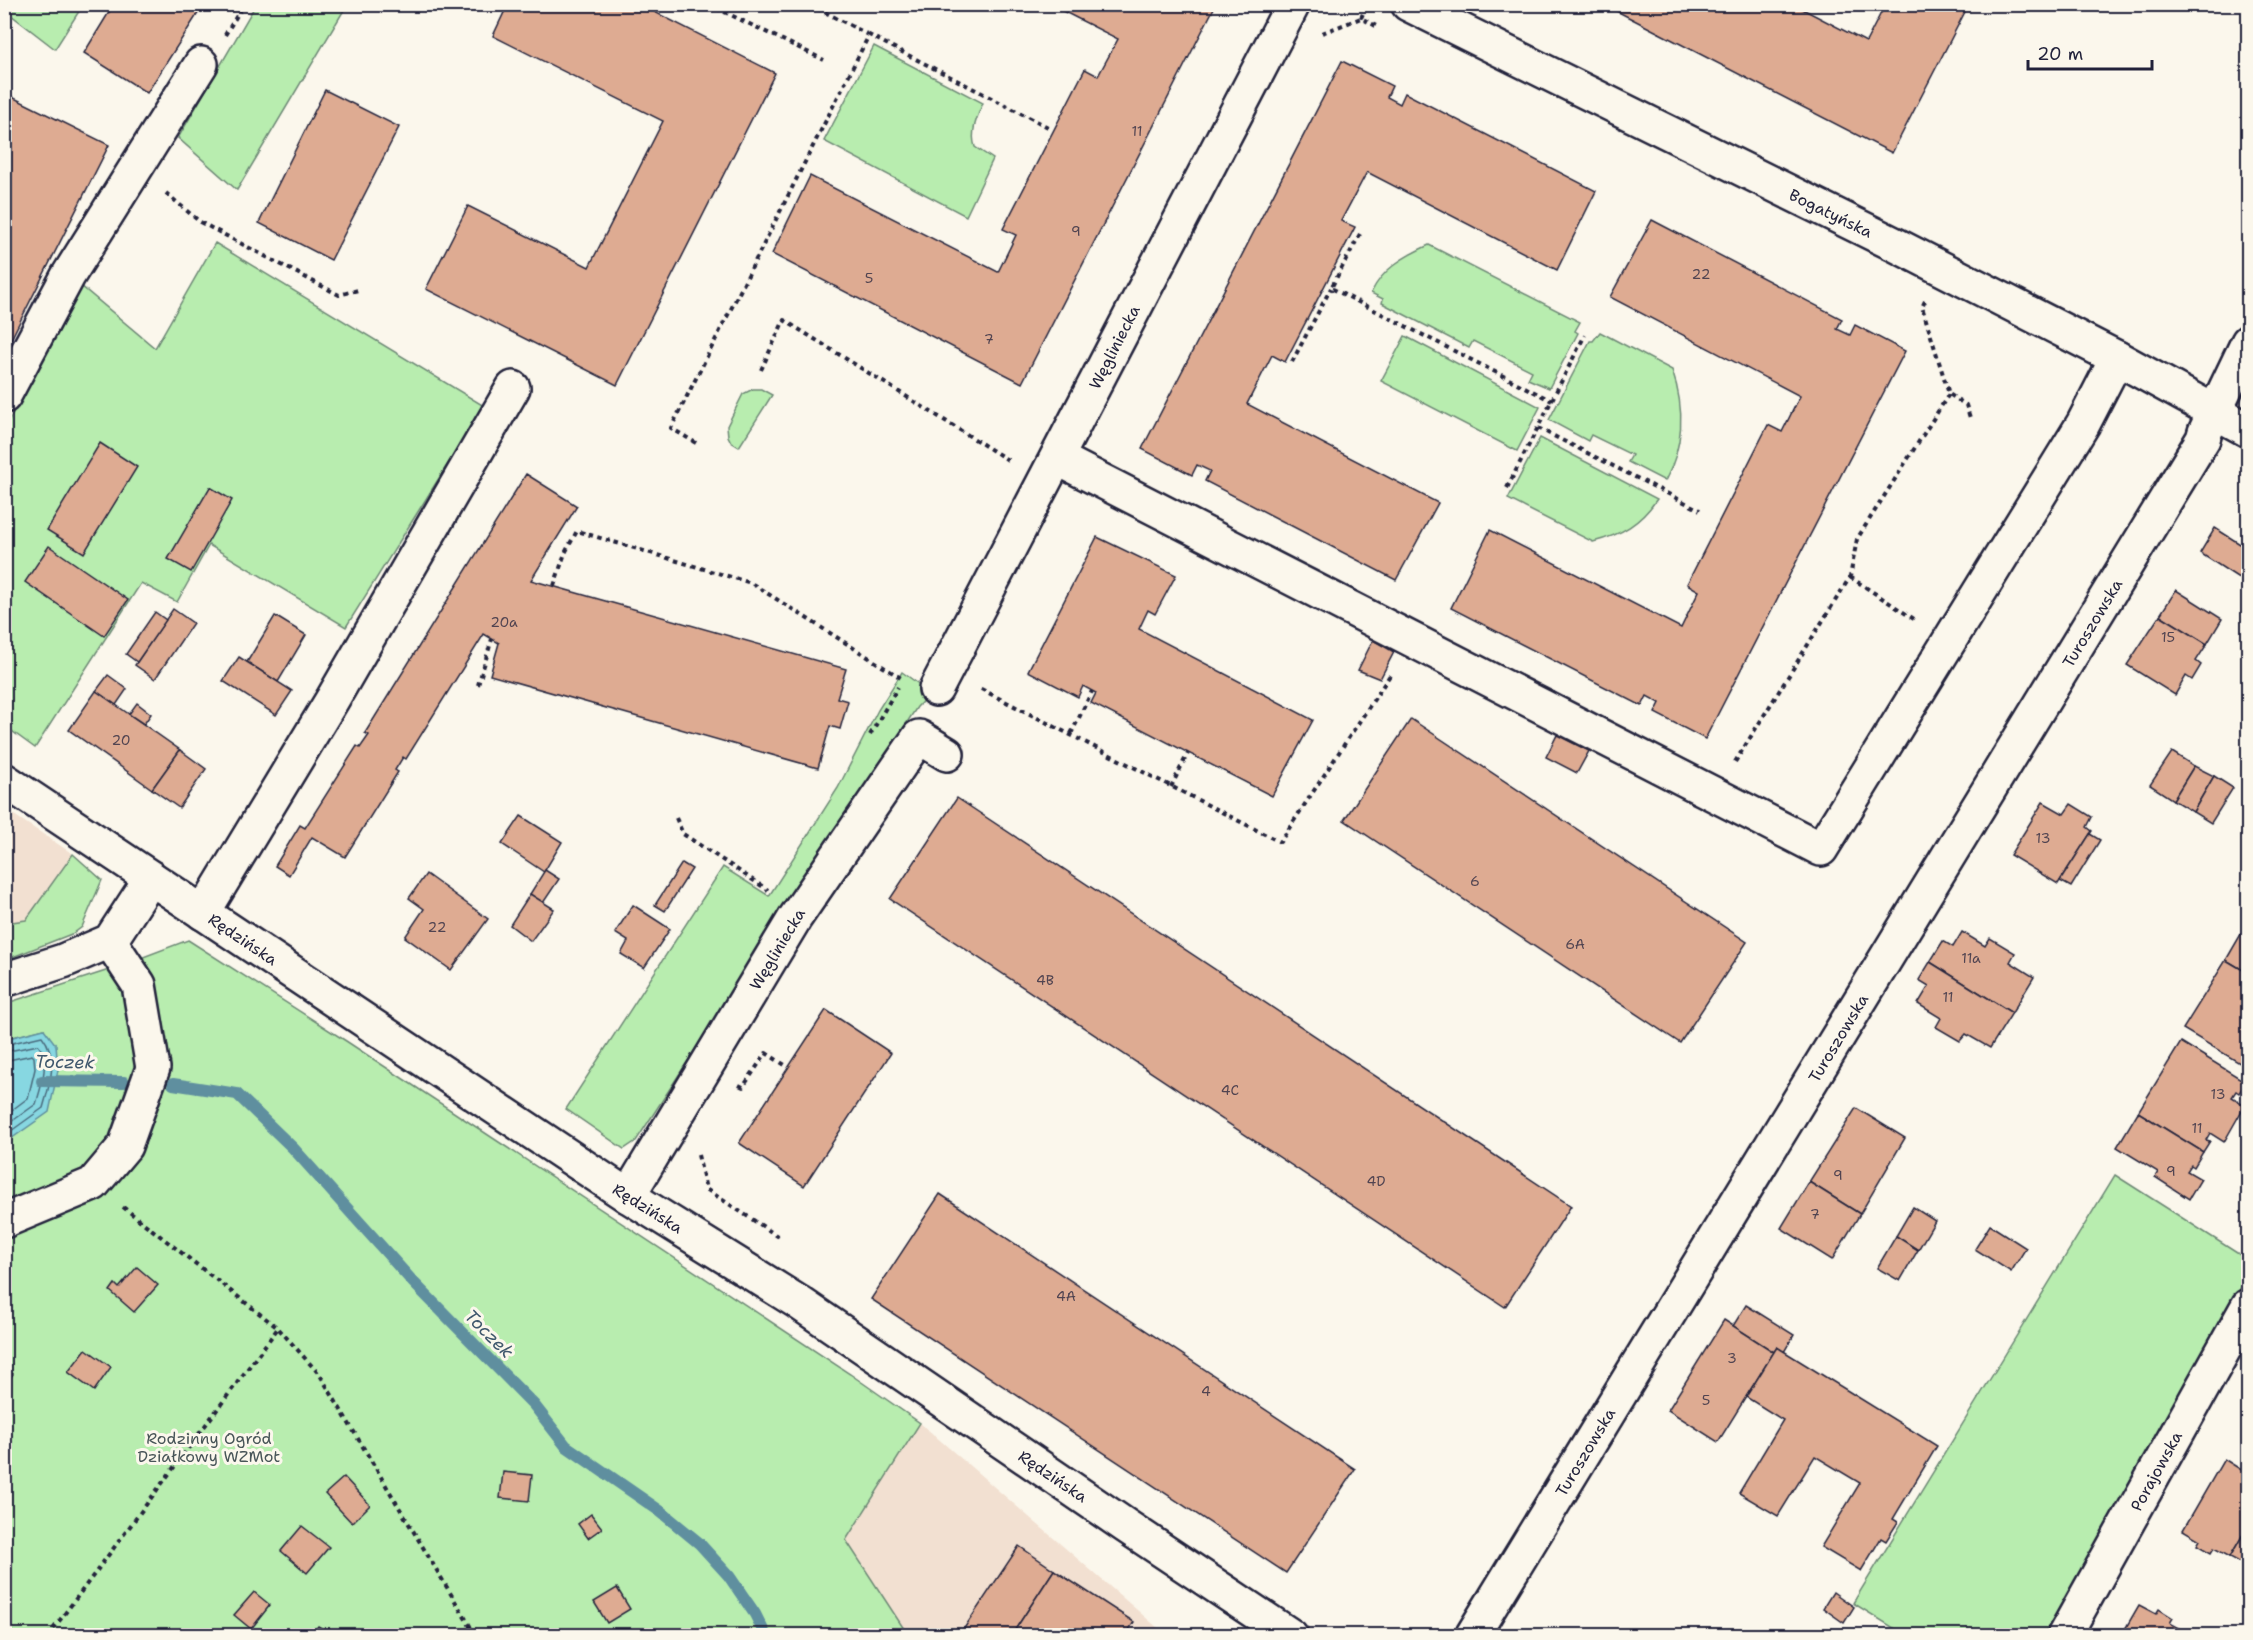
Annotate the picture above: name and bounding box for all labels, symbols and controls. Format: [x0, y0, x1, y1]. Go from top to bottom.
scale bar [2028, 33, 2152, 71]
text: 20 m [2037, 42, 2083, 66]
house number: 11 [1131, 122, 1143, 140]
street label: Bogatyńska [1786, 184, 1876, 243]
house number: 9 [1071, 222, 1081, 240]
house number: 22 [1692, 265, 1710, 283]
house number: 5 [865, 269, 873, 287]
street label: Węgliniecka [1084, 302, 1145, 393]
house number: 7 [984, 330, 994, 348]
street label: Turoszowska [2058, 575, 2127, 671]
house number: 20a [490, 613, 518, 631]
house number: 15 [2161, 628, 2175, 646]
house number: 20 [111, 731, 131, 749]
house number: 13 [2036, 829, 2050, 847]
house number: 6 [1470, 872, 1480, 890]
street label: Węgliniecka [745, 905, 810, 994]
street label: Rędzińska [204, 909, 281, 970]
house number: 22 [428, 918, 446, 936]
house number: 6A [1565, 935, 1585, 953]
house number: 11a [1961, 949, 1981, 967]
house number: 4B [1036, 971, 1054, 989]
house number: 11 [1942, 988, 1954, 1006]
street label: Turoszowska [1804, 990, 1873, 1086]
water label: Toczek [35, 1049, 96, 1075]
house number: 4C [1221, 1081, 1239, 1099]
house number: 13 [2211, 1085, 2225, 1103]
house number: 11 [2191, 1119, 2203, 1137]
house number: 9 [2166, 1162, 2176, 1180]
house number: 9 [1833, 1166, 1843, 1184]
house number: 4D [1367, 1172, 1385, 1190]
street label: Rędzińska [609, 1179, 687, 1238]
house number: 7 [1810, 1205, 1820, 1223]
house number: 4A [1056, 1287, 1076, 1305]
water label: Toczek [459, 1304, 519, 1364]
house number: 3 [1727, 1349, 1737, 1367]
house number: 4 [1201, 1382, 1211, 1400]
house number: 5 [1702, 1391, 1710, 1409]
street label: Turoszowska [1551, 1404, 1620, 1500]
park label: Rodzinny Ogród Działkowy WZMot [138, 1428, 280, 1467]
street label: Porajowska [2126, 1428, 2187, 1515]
street label: Rędzińska [1014, 1446, 1091, 1507]

